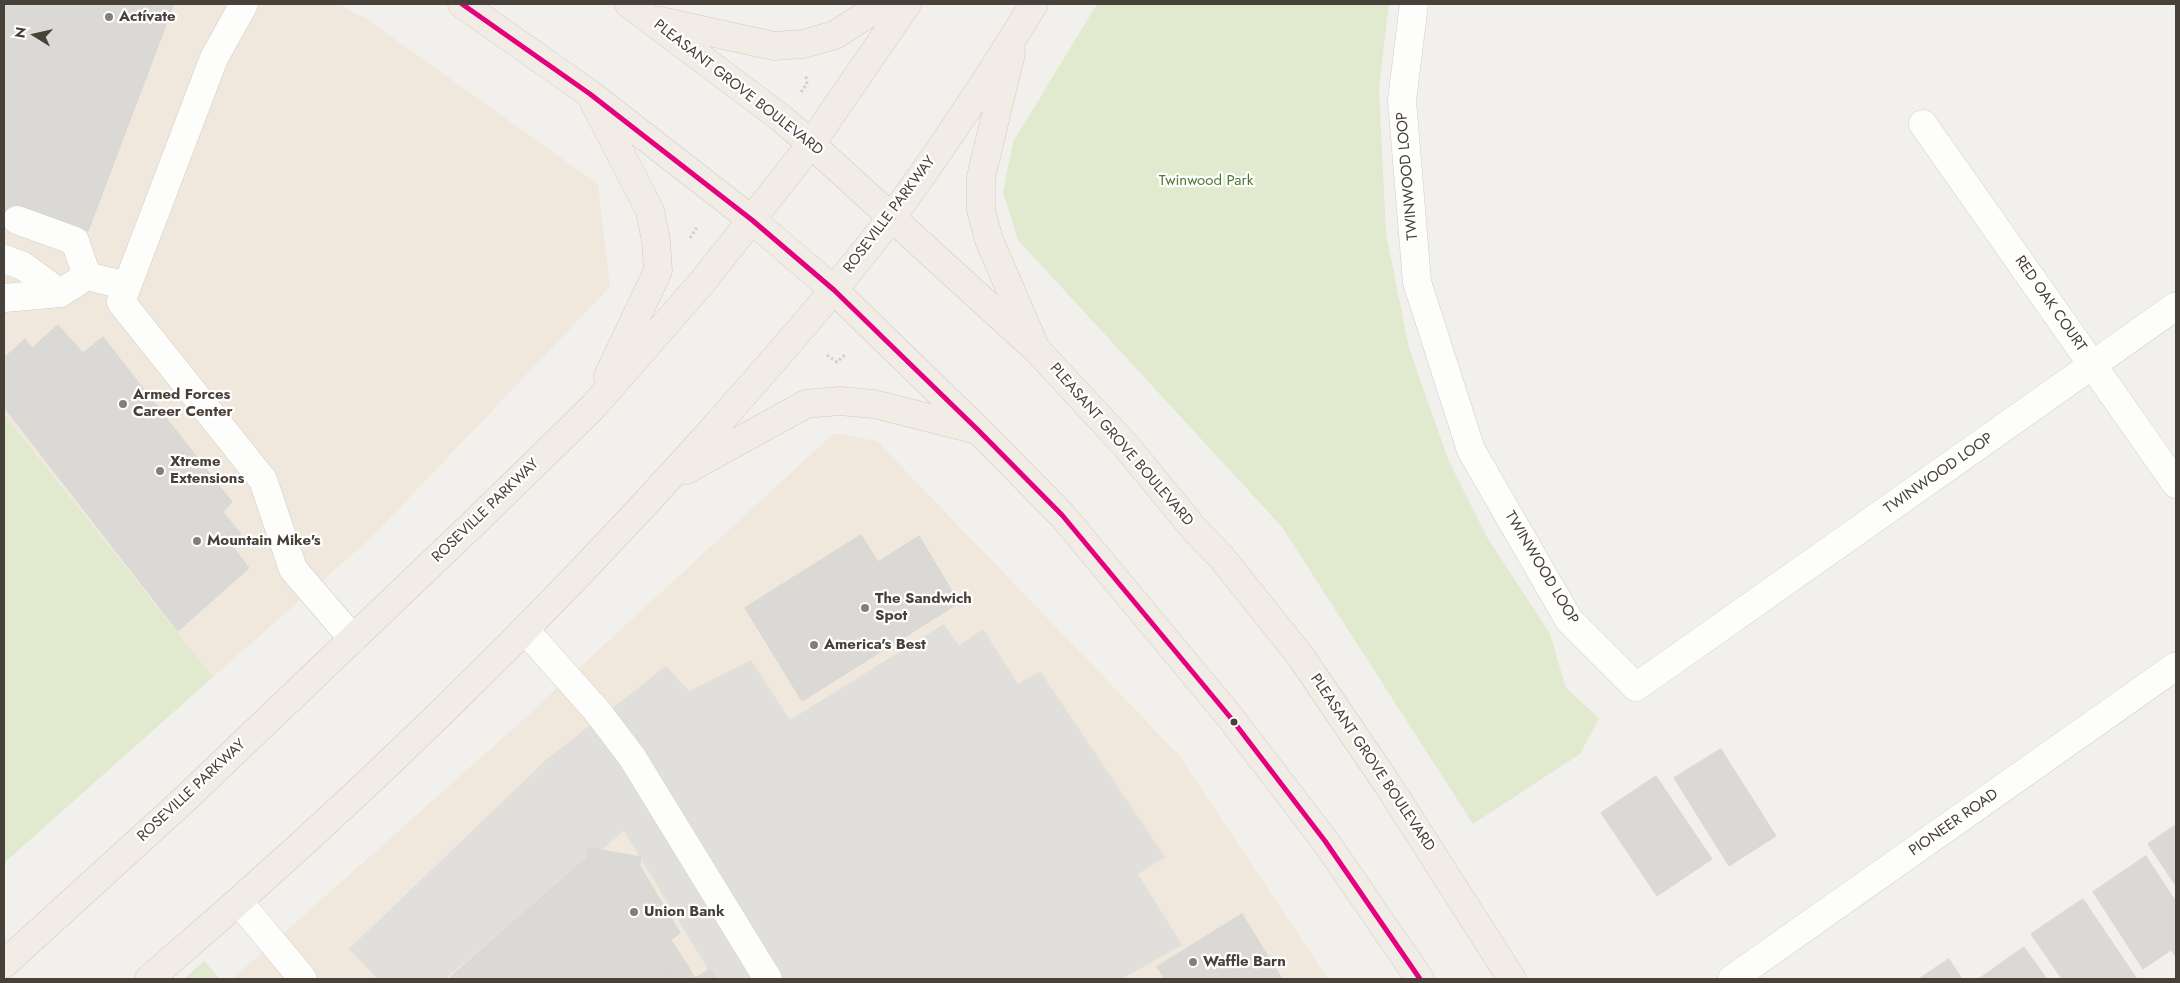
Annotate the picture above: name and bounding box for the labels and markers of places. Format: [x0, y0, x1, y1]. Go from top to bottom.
place label: Actívate [119, 8, 176, 26]
marker: Actívate [103, 11, 115, 23]
place label: Armed Forces Career Center [133, 386, 233, 421]
marker: Armed Forces Career Center [117, 398, 129, 410]
place label: Xtreme Extensions [170, 453, 244, 488]
marker: Xtreme Extensions [154, 465, 166, 477]
place label: Mountain Mike's [207, 532, 321, 550]
marker: Mountain Mike's [191, 535, 203, 547]
place label: The Sandwich Spot [875, 590, 972, 625]
marker: The Sandwich Spot [859, 602, 871, 614]
place label: America's Best [824, 636, 926, 654]
marker: America's Best [808, 639, 820, 651]
unlabelled marker [1229, 717, 1239, 727]
place label: Union Bank [644, 903, 725, 921]
marker: Union Bank [628, 906, 640, 918]
place label: Waffle Barn [1203, 953, 1286, 971]
marker: Waffle Barn [1187, 956, 1199, 968]

